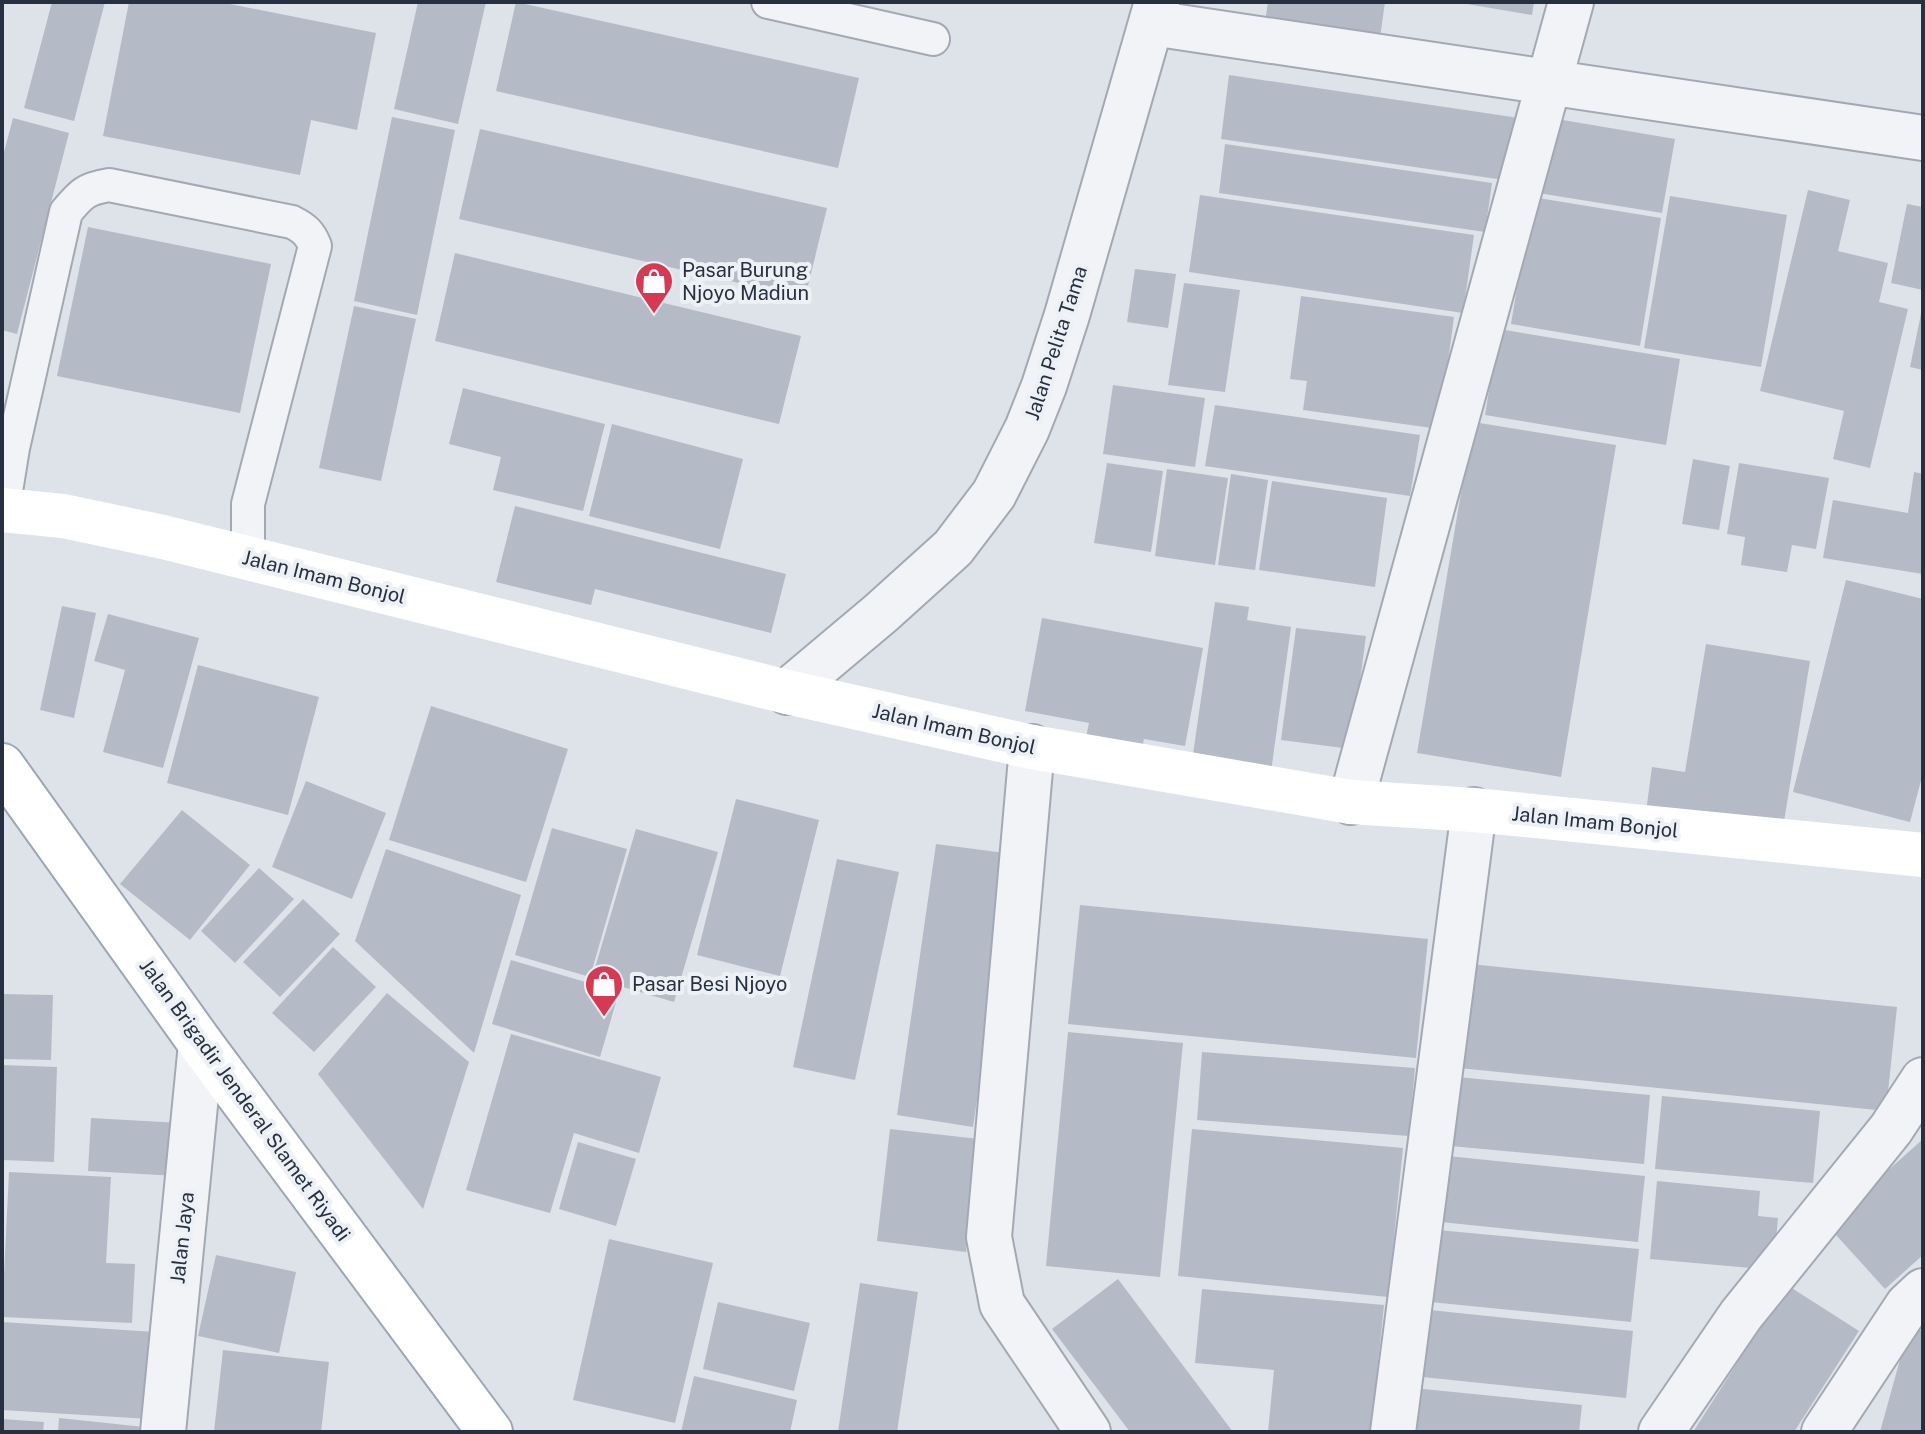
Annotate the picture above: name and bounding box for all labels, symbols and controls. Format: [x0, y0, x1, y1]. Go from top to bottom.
place label: Pasar Burung Njoyo Madiun [682, 258, 809, 305]
shop icon: Pasar Burung Njoyo Madiun [633, 260, 675, 315]
street label: Jalan Pelita Tama [1020, 263, 1092, 423]
street label: Jalan Imam Bonjol [240, 545, 408, 609]
street label: Jalan Imam Bonjol [870, 698, 1038, 760]
street label: Jalan Imam Bonjol [1511, 801, 1679, 843]
street label: Jalan Brigadir Jenderal Slamet Riyadi [135, 954, 355, 1246]
shop icon: Pasar Besi Njoyo [583, 963, 625, 1018]
place label: Pasar Besi Njoyo [632, 972, 787, 996]
street label: Jalan Jaya [165, 1191, 199, 1285]

